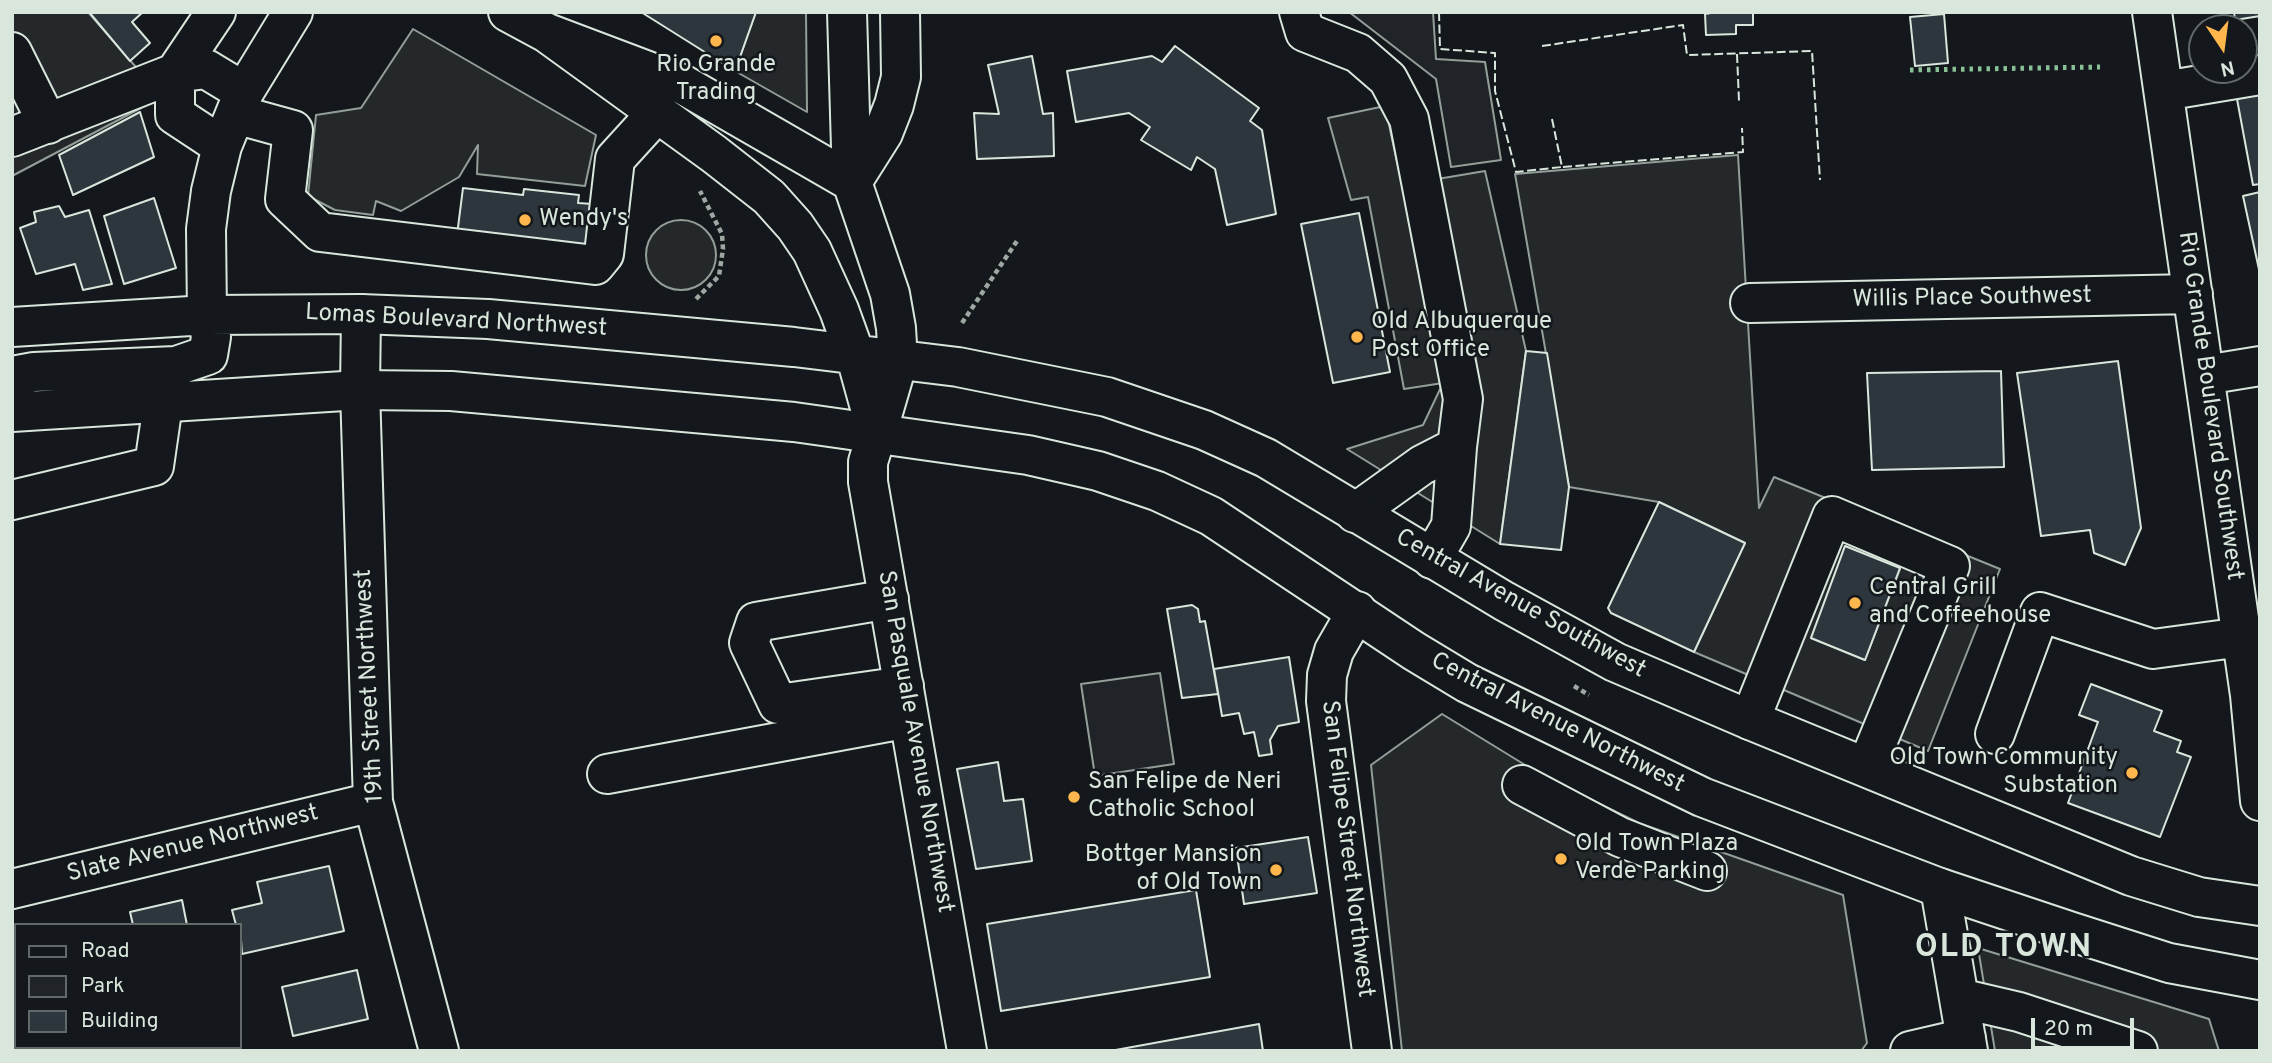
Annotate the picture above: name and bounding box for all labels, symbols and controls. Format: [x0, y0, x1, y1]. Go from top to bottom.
north arrow [2188, 14, 2258, 84]
marker: Rio Grande Trading [708, 33, 724, 49]
place label: Rio Grande Trading [656, 52, 776, 108]
text: N [2218, 54, 2237, 81]
place label: Wendy's [539, 206, 628, 234]
marker: Wendy's [517, 212, 533, 228]
street label: Rio Grande Boulevard Southwest [2170, 230, 2248, 582]
street label: Willis Place Southwest [1852, 283, 2092, 315]
street label: Lomas Boulevard Northwest [304, 300, 608, 344]
place label: Old Albuquerque Post Office [1371, 309, 1552, 365]
marker: Old Albuquerque Post Office [1349, 329, 1365, 345]
street label: Central Avenue Southwest [1390, 524, 1650, 686]
street label: 19th Street Northwest [350, 568, 392, 804]
street label: San Pasquale Avenue Northwest [870, 569, 958, 915]
place label: Central Grill and Coffeehouse [1869, 575, 2051, 631]
marker: Central Grill and Coffeehouse [1847, 595, 1863, 611]
street label: Central Avenue Northwest [1425, 647, 1689, 801]
street label: San Felipe Street Northwest [1313, 699, 1379, 999]
place label: Old Town Community Substation [1889, 745, 2118, 801]
marker: Old Town Community Substation [2124, 765, 2140, 781]
place label: San Felipe de Neri Catholic School [1088, 769, 1281, 825]
marker: San Felipe de Neri Catholic School [1066, 789, 1082, 805]
street label: Slate Avenue Northwest [64, 800, 322, 890]
place label: Old Town Plaza Verde Parking [1575, 831, 1738, 887]
place label: Bottger Mansion of Old Town [1085, 842, 1262, 898]
marker: Old Town Plaza Verde Parking [1553, 851, 1569, 867]
marker: Bottger Mansion of Old Town [1268, 862, 1284, 878]
legend [14, 923, 242, 1049]
district label: OLD TOWN [1916, 931, 2092, 969]
text: Road [81, 938, 130, 965]
text: Park [81, 973, 124, 1000]
scale bar [2034, 1004, 2137, 1048]
text: Building [81, 1008, 159, 1035]
text: 20 m [2044, 1016, 2093, 1043]

